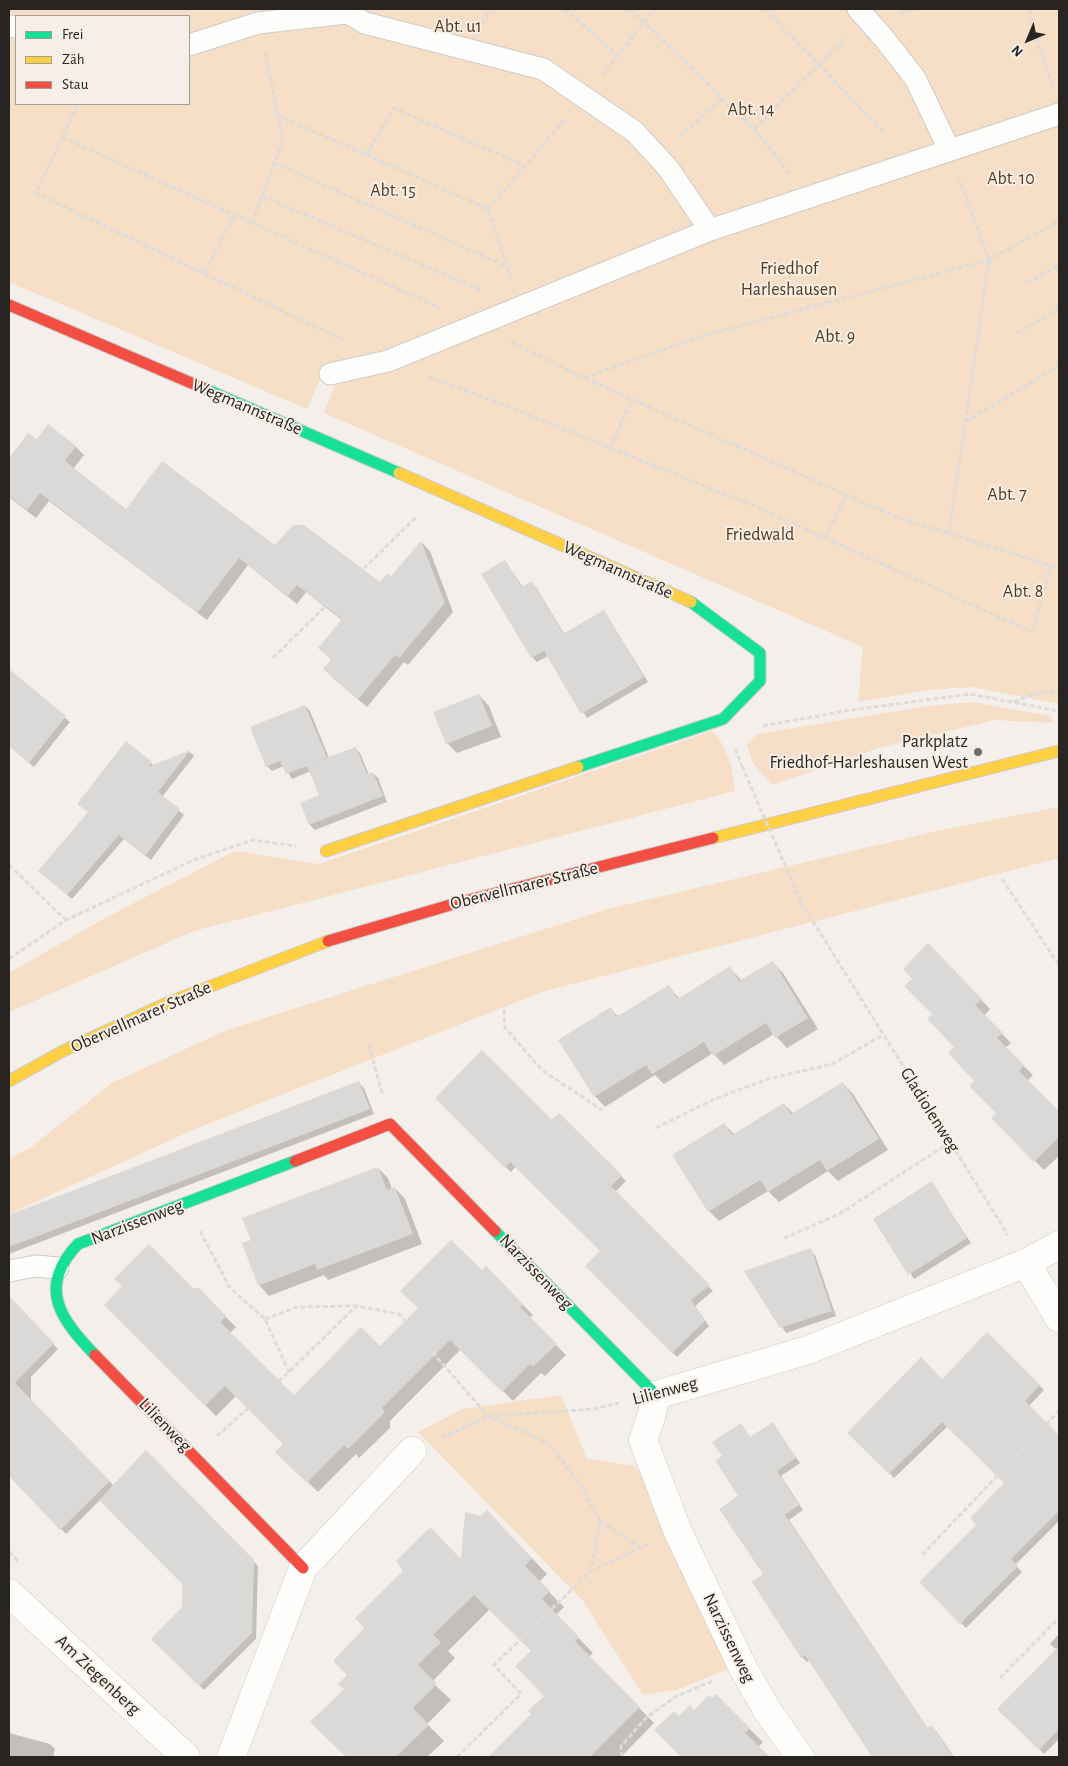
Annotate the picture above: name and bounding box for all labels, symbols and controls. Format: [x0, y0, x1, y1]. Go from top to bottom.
legend [15, 15, 190, 105]
north arrow [1003, 15, 1053, 65]
park label: Abt. u1 [434, 16, 482, 38]
text: Frei [62, 27, 83, 42]
text: N [1009, 42, 1026, 59]
text: Zäh [62, 52, 85, 67]
text: Stau [62, 77, 88, 92]
park label: Abt. 14 [728, 99, 774, 121]
park label: Abt. 10 [987, 168, 1035, 190]
park label: Abt. 15 [370, 180, 416, 202]
park label: Friedhof Harleshausen [741, 258, 837, 300]
park label: Abt. 9 [815, 326, 855, 348]
street label: Wegmannstraße [189, 374, 305, 440]
park label: Abt. 7 [987, 484, 1027, 506]
park label: Friedwald [726, 524, 794, 546]
street label: Wegmannstraße [560, 536, 676, 604]
park label: Abt. 8 [1003, 581, 1043, 603]
place label: Parkplatz Friedhof-Harleshausen West [769, 731, 968, 774]
marker: Parkplatz Friedhof-Harleshausen West [972, 746, 984, 758]
street label: Obervellmarer Straße [448, 857, 600, 915]
street label: Obervellmarer Straße [67, 976, 215, 1058]
street label: Gladiolenweg [895, 1063, 965, 1157]
street label: Narzissenweg [88, 1195, 186, 1249]
street label: Narzissenweg [495, 1230, 577, 1314]
street label: Lilienweg [630, 1372, 700, 1410]
street label: Lilienweg [134, 1394, 196, 1456]
street label: Narzissenweg [698, 1590, 760, 1686]
street label: Am Ziegenberg [51, 1630, 145, 1720]

